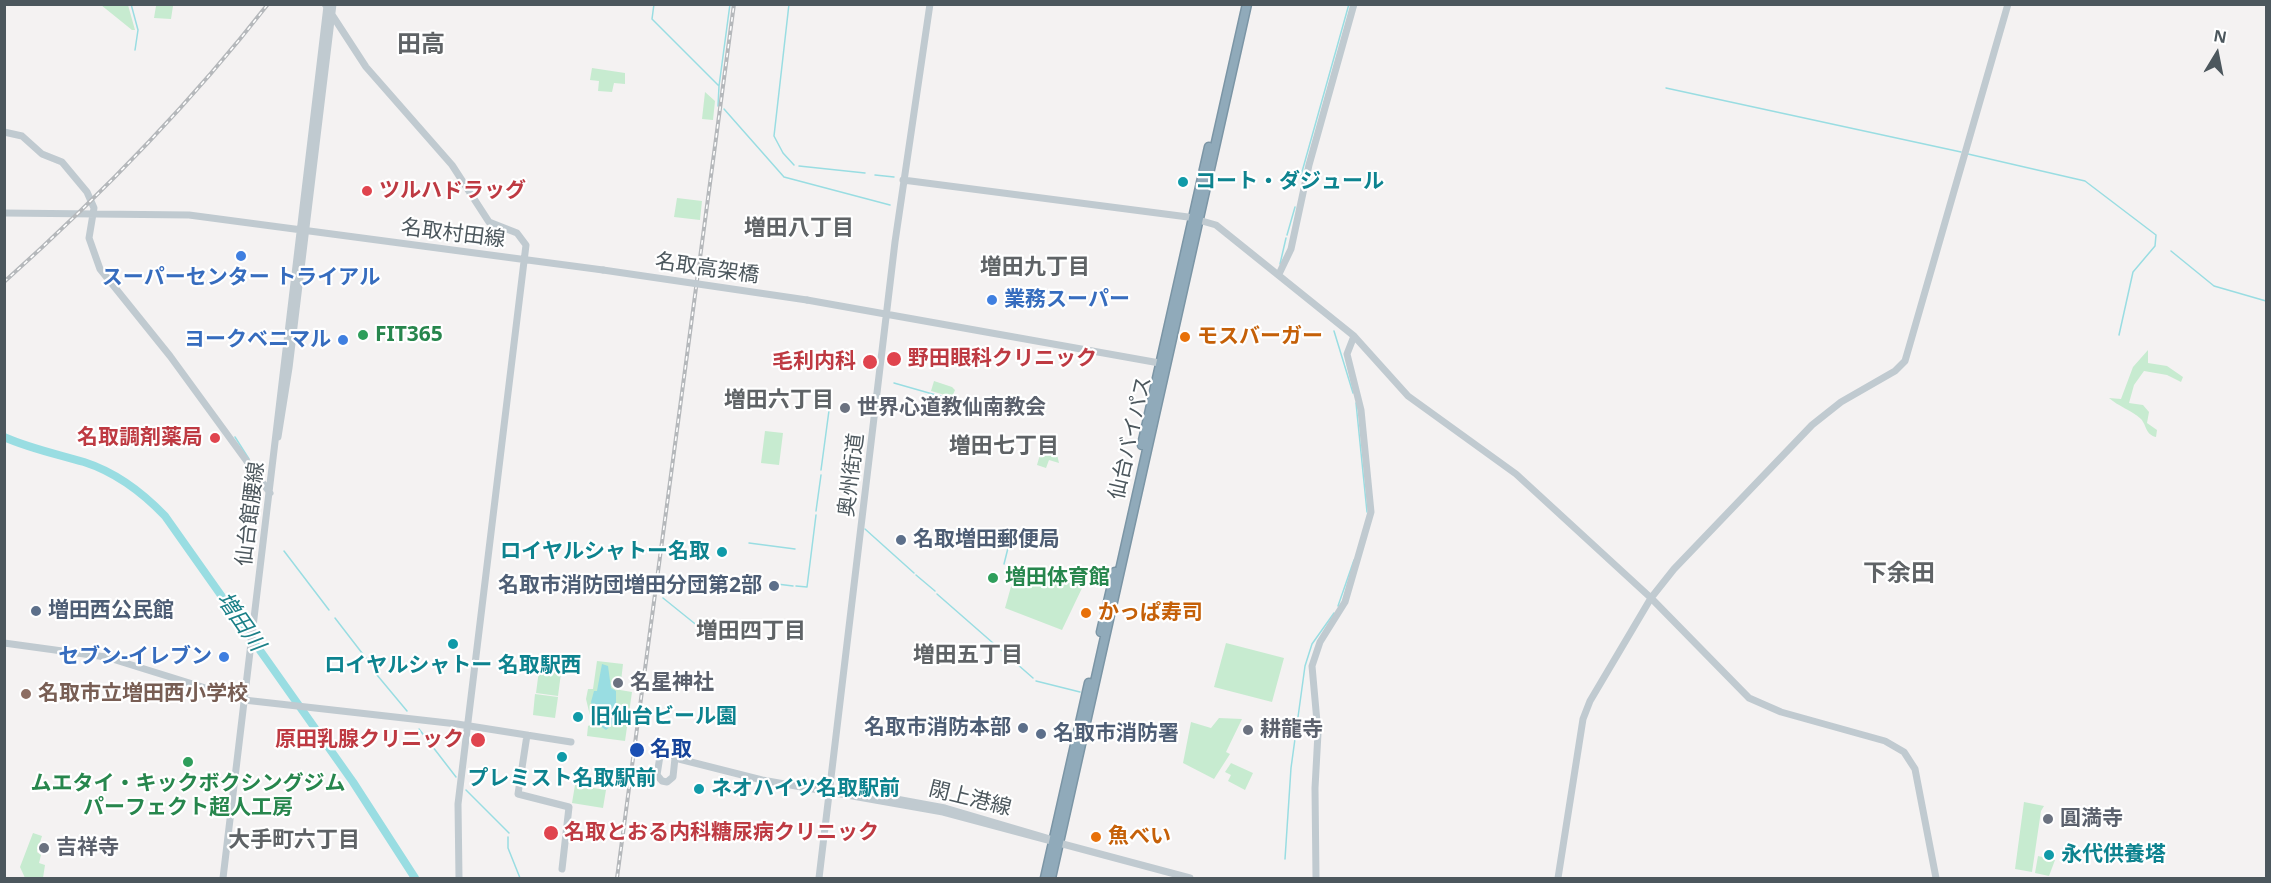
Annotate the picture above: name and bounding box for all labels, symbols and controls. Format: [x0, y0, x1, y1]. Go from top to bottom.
north arrow [2187, 24, 2247, 84]
text: N [2212, 24, 2228, 48]
district label: 田高 [397, 31, 445, 59]
place label: コート・ダジュール [1195, 169, 1384, 195]
marker: コート・ダジュール [1176, 175, 1190, 189]
place label: ツルハドラッグ [379, 178, 526, 204]
marker: ツルハドラッグ [360, 184, 374, 198]
street label: 名取村田線 [399, 215, 507, 253]
district label: 増田八丁目 [744, 216, 854, 242]
marker: スーパーセンター トライアル [234, 249, 248, 263]
street label: 名取高架橋 [653, 249, 761, 289]
district label: 増田九丁目 [980, 255, 1090, 281]
place label: スーパーセンター トライアル [102, 265, 380, 291]
place label: 業務スーパー [1004, 287, 1130, 313]
marker: 業務スーパー [985, 293, 999, 307]
place label: FIT365 [375, 322, 443, 348]
place label: モスバーガー [1197, 324, 1323, 350]
place label: ヨークベニマル [184, 327, 331, 353]
marker: FIT365 [356, 328, 370, 342]
marker: モスバーガー [1178, 330, 1192, 344]
marker: ヨークベニマル [336, 333, 350, 347]
place label: 野田眼科クリニック [908, 346, 1097, 372]
place label: 毛利内科 [772, 349, 856, 375]
marker: 野田眼科クリニック [885, 350, 903, 368]
marker: 毛利内科 [861, 353, 879, 371]
street label: 仙台バイパス [1105, 374, 1157, 502]
district label: 増田六丁目 [724, 388, 834, 414]
place label: 世界心道教仙南教会 [857, 395, 1046, 421]
marker: 世界心道教仙南教会 [838, 401, 852, 415]
place label: 名取調剤薬局 [77, 425, 203, 451]
marker: 名取調剤薬局 [208, 431, 222, 445]
street label: 奥州街道 [834, 432, 870, 518]
district label: 増田七丁目 [949, 434, 1059, 460]
street label: 仙台館腰線 [232, 460, 270, 568]
place label: 名取増田郵便局 [913, 527, 1060, 553]
marker: 名取増田郵便局 [894, 533, 908, 547]
place label: ロイヤルシャトー名取 [500, 539, 710, 565]
marker: ロイヤルシャトー名取 [715, 545, 729, 559]
district label: 下余田 [1863, 560, 1935, 588]
place label: 増田体育館 [1005, 565, 1110, 591]
marker: 増田体育館 [986, 571, 1000, 585]
place label: 名取市消防団増田分団第2部 [498, 573, 762, 599]
marker: 名取市消防団増田分団第2部 [767, 579, 781, 593]
water label: 増田川 [210, 587, 270, 657]
place label: 増田西公民館 [48, 598, 174, 624]
place label: かっぱ寿司 [1098, 600, 1203, 626]
marker: 増田西公民館 [29, 604, 43, 618]
marker: かっぱ寿司 [1079, 606, 1093, 620]
district label: 増田四丁目 [696, 619, 806, 645]
marker: ロイヤルシャトー 名取駅西 [446, 637, 460, 651]
district label: 増田五丁目 [913, 643, 1023, 669]
place label: セブン-イレブン [58, 644, 212, 670]
marker: セブン-イレブン [217, 650, 231, 664]
place label: ロイヤルシャトー 名取駅西 [324, 653, 582, 679]
place label: 名星神社 [630, 670, 714, 696]
marker: 名星神社 [611, 676, 625, 690]
place label: 名取市立増田西小学校 [38, 681, 248, 707]
marker: 名取市立増田西小学校 [19, 687, 33, 701]
place label: 旧仙台ビール園 [590, 704, 737, 730]
marker: 旧仙台ビール園 [571, 710, 585, 724]
place label: 名取市消防本部 [864, 715, 1011, 741]
place label: 耕龍寺 [1260, 717, 1323, 743]
marker: 名取市消防本部 [1016, 721, 1030, 735]
place label: 名取市消防署 [1053, 721, 1179, 747]
marker: 耕龍寺 [1241, 723, 1255, 737]
place label: 原田乳腺クリニック [275, 727, 464, 753]
marker: 名取市消防署 [1034, 727, 1048, 741]
marker: 原田乳腺クリニック [469, 731, 487, 749]
place label: 名取 [650, 737, 692, 763]
marker: 名取 [628, 741, 646, 759]
marker: プレミスト名取駅前 [555, 750, 569, 764]
marker: ムエタイ・キックボクシングジム パーフェクト超人工房 [181, 755, 195, 769]
place label: プレミスト名取駅前 [468, 766, 656, 792]
place label: ムエタイ・キックボクシングジム パーフェクト超人工房 [31, 771, 345, 821]
place label: ネオハイツ名取駅前 [711, 776, 900, 802]
street label: 閖上港線 [926, 777, 1014, 821]
marker: ネオハイツ名取駅前 [692, 782, 706, 796]
place label: 圓満寺 [2060, 806, 2123, 832]
marker: 圓満寺 [2041, 812, 2055, 826]
place label: 名取とおる内科糖尿病クリニック [564, 820, 879, 846]
marker: 名取とおる内科糖尿病クリニック [542, 824, 560, 842]
place label: 魚べい [1108, 824, 1171, 850]
district label: 大手町六丁目 [228, 828, 360, 854]
marker: 魚べい [1089, 830, 1103, 844]
place label: 吉祥寺 [56, 835, 119, 861]
marker: 吉祥寺 [37, 841, 51, 855]
place label: 永代供養塔 [2061, 842, 2166, 868]
marker: 永代供養塔 [2042, 848, 2056, 862]

